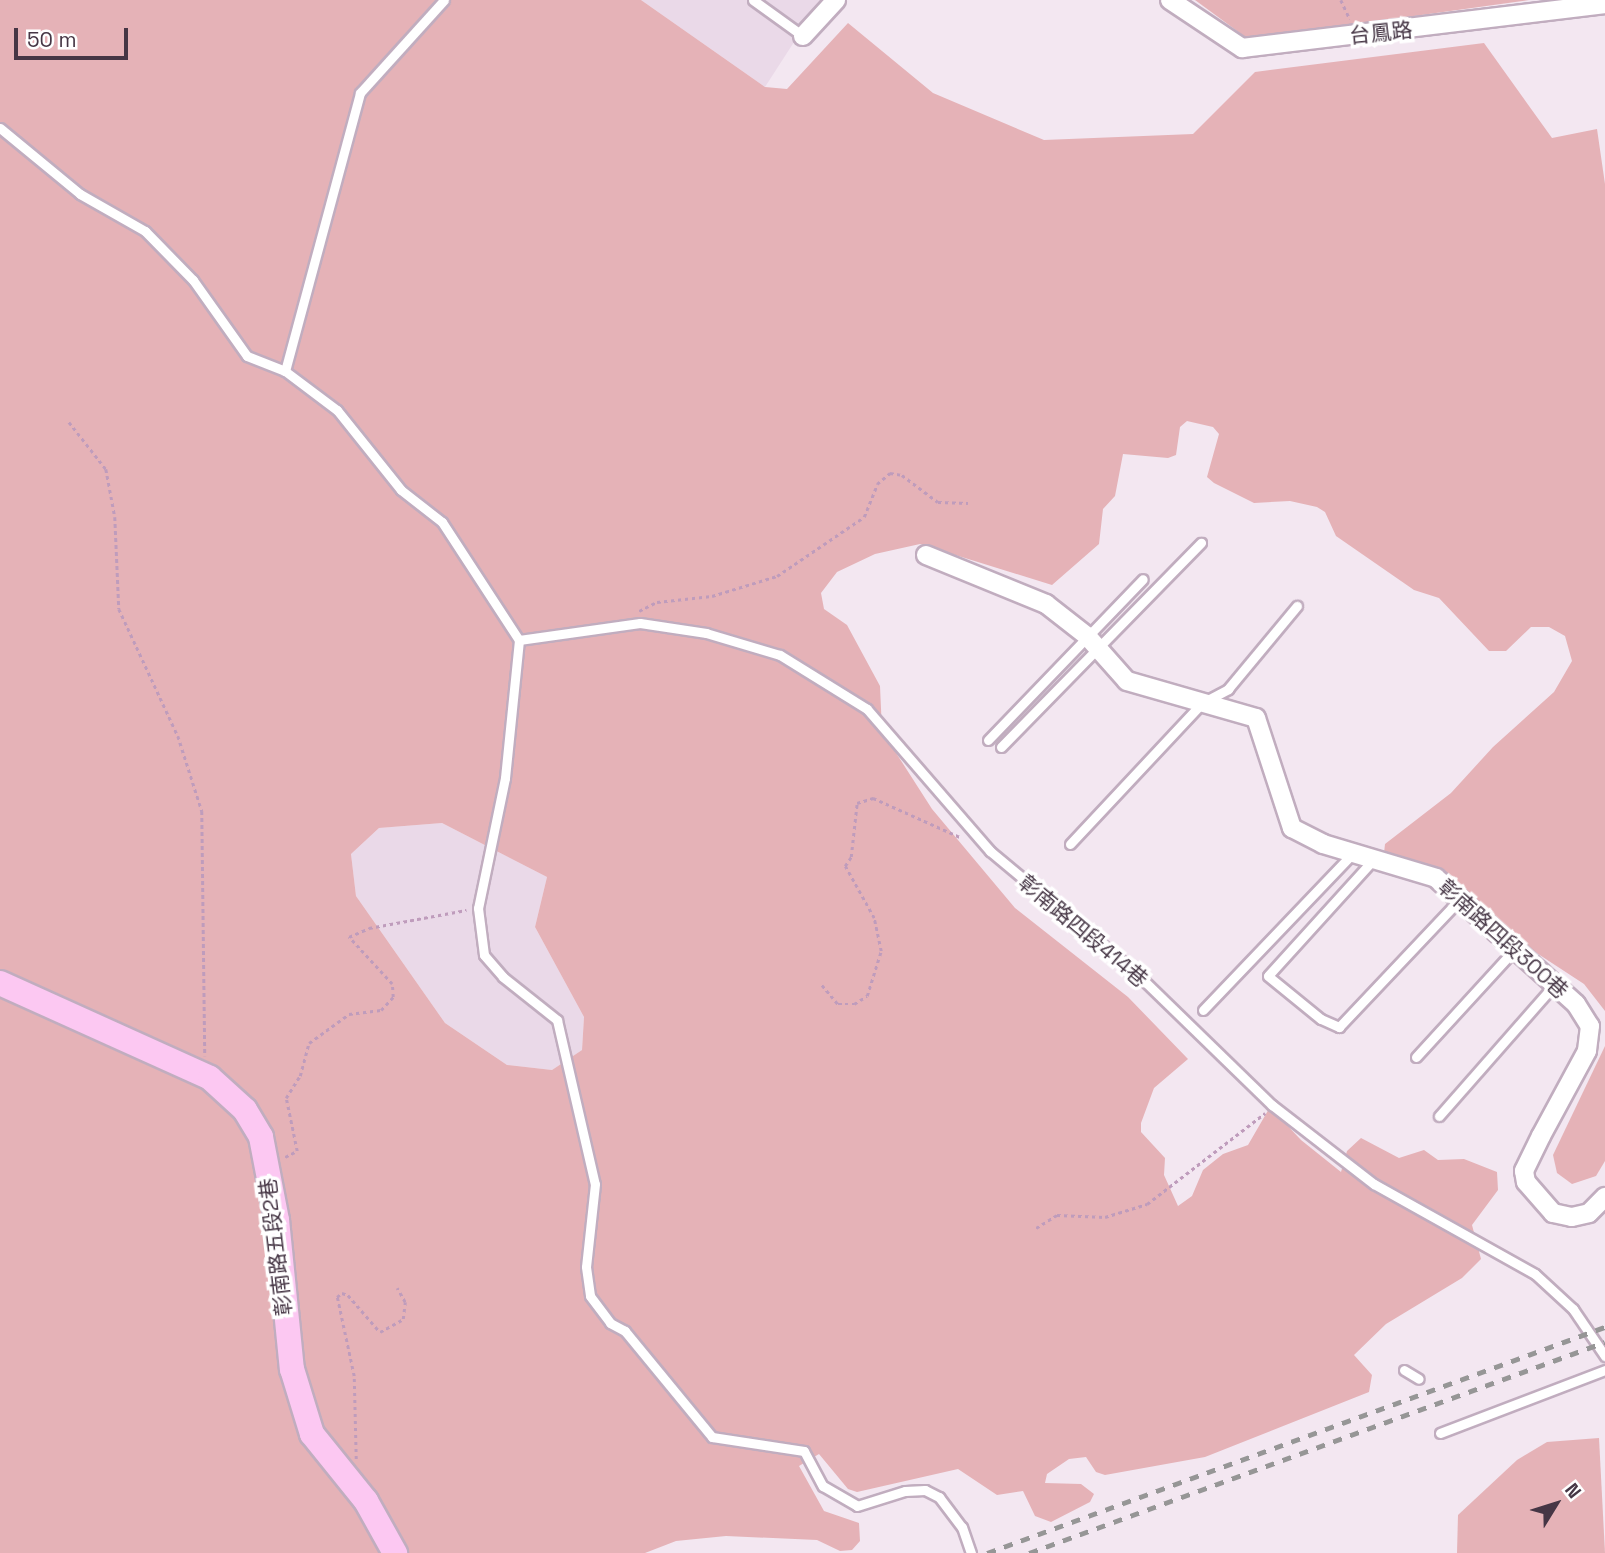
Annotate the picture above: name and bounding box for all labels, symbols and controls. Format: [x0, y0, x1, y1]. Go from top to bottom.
scale bar [18, 14, 131, 58]
street label: 台鳳路 [1348, 17, 1414, 49]
text: 50 m [27, 26, 77, 53]
street label: 彰南路四段414巷 [1013, 870, 1153, 992]
street label: 彰南路四段300巷 [1433, 874, 1573, 1004]
street label: 彰南路五段2巷 [255, 1177, 297, 1317]
north arrow [1521, 1469, 1591, 1539]
text: N [1559, 1478, 1587, 1503]

